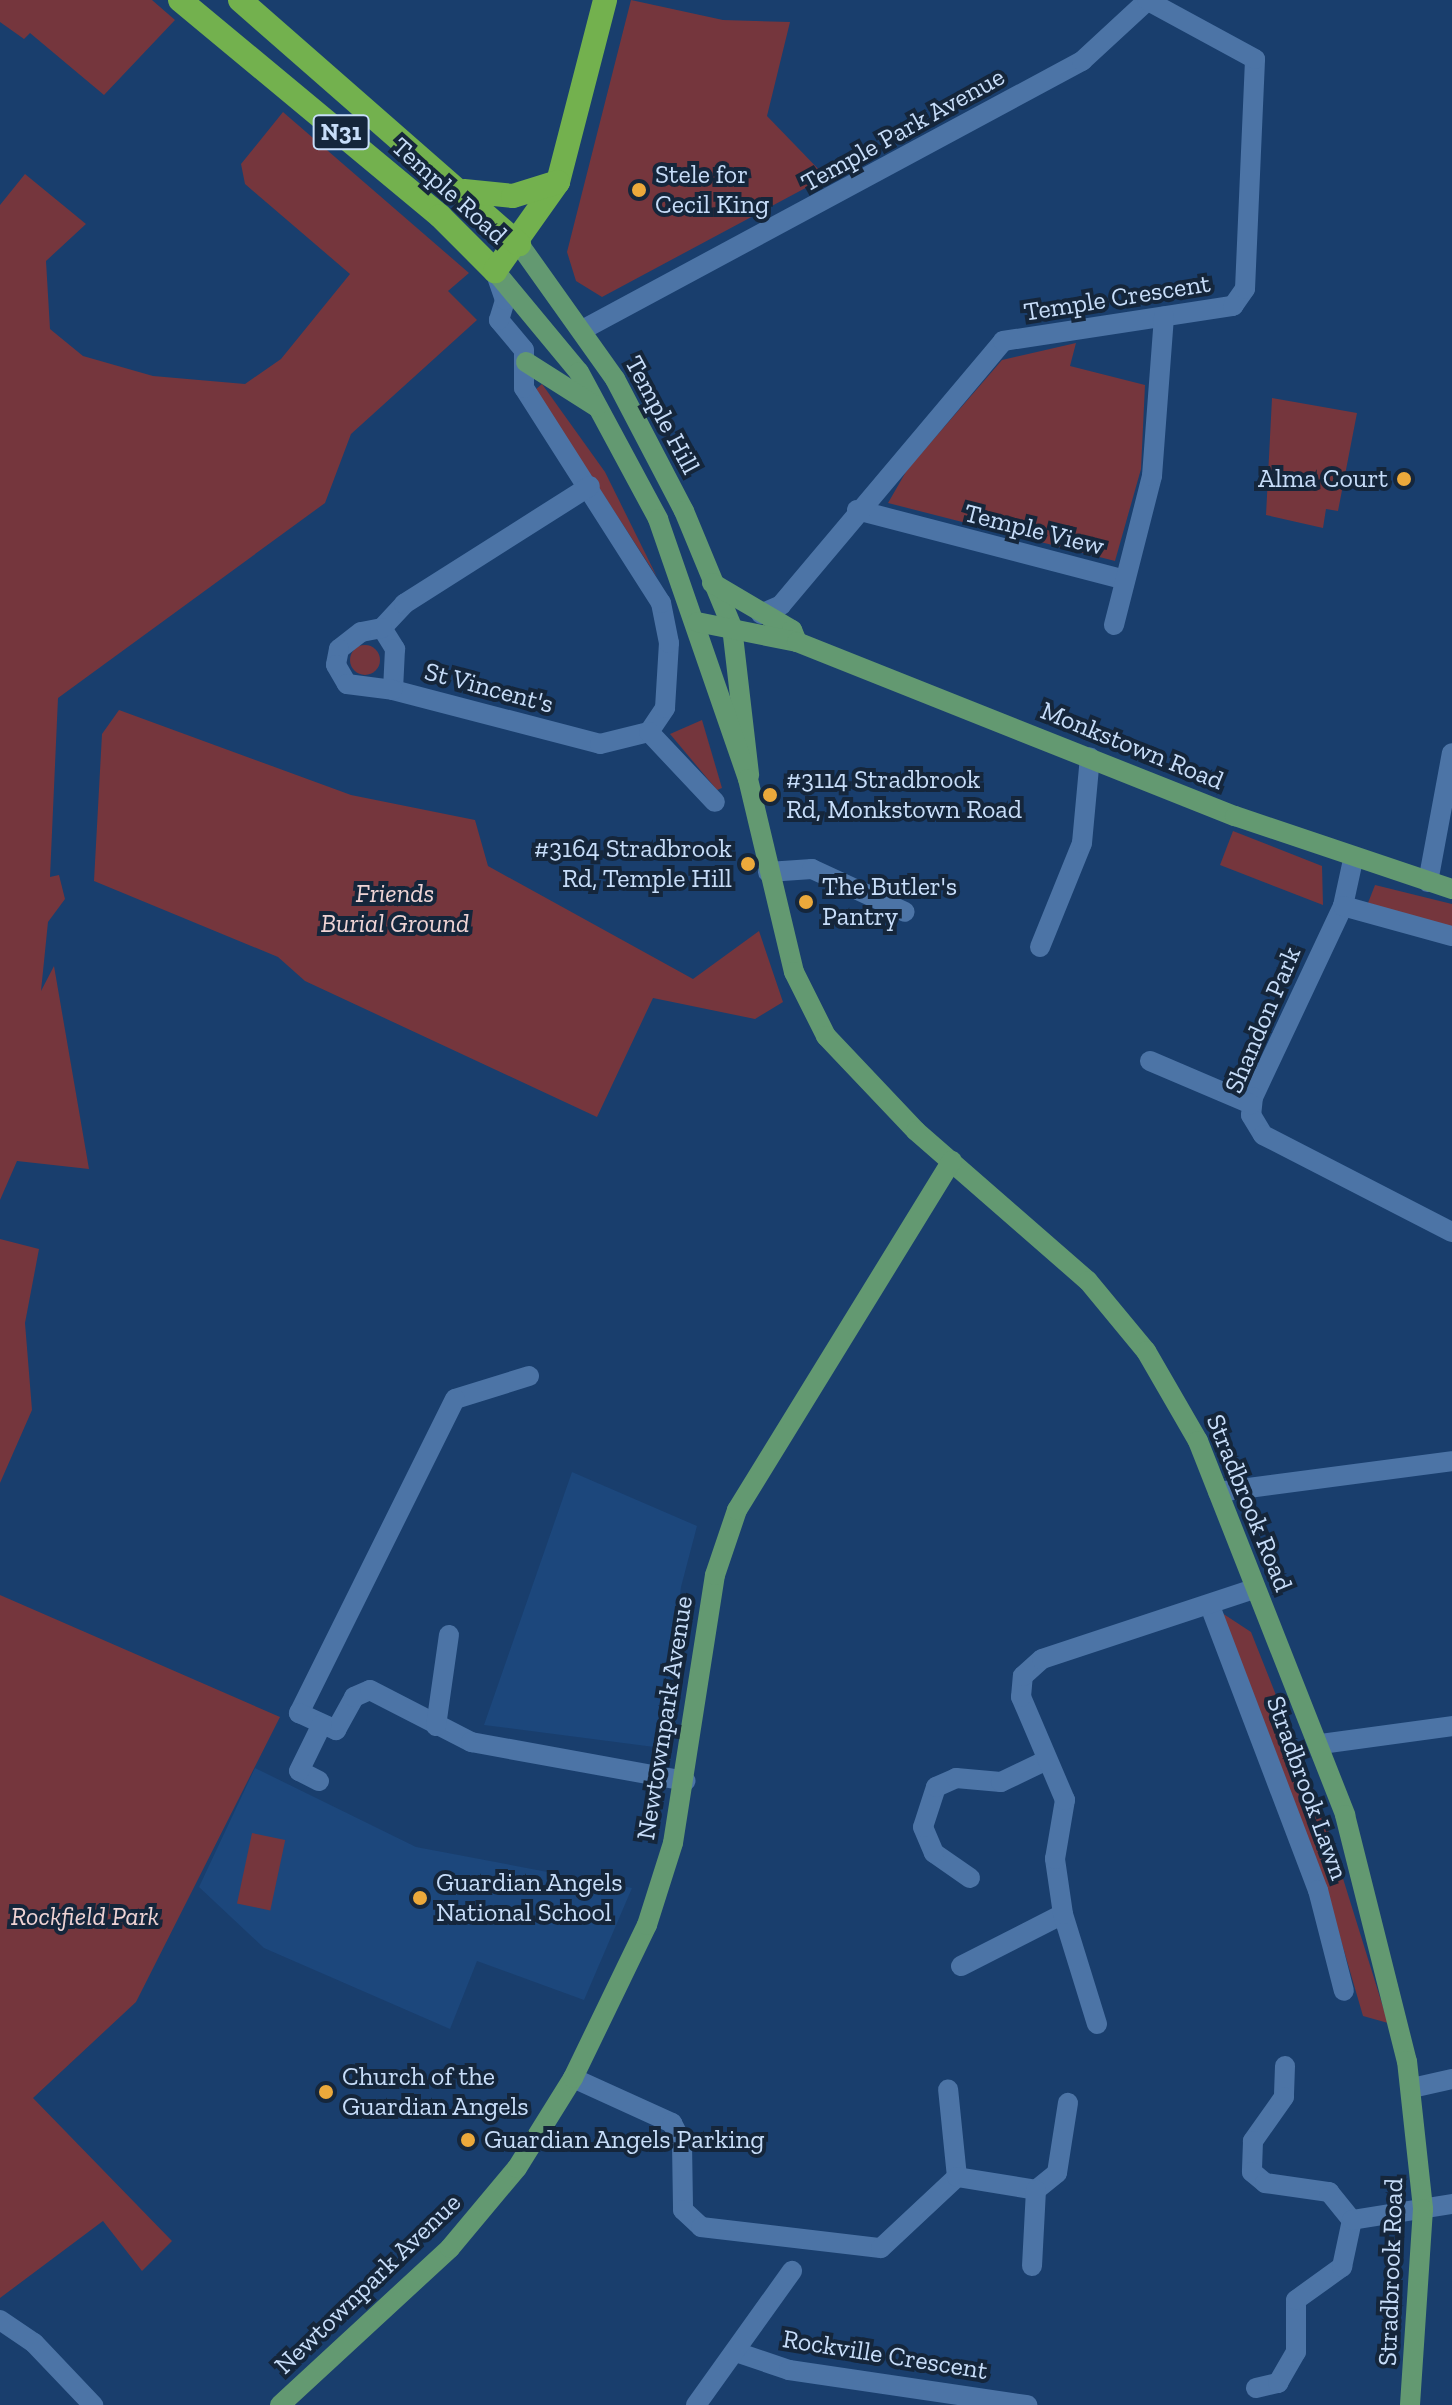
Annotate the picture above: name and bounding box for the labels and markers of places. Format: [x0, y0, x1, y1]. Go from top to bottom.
place label: Stele for Cecil King [655, 159, 769, 220]
marker: Stele for Cecil King [630, 181, 648, 199]
place label: Alma Court [1258, 463, 1388, 495]
marker: Alma Court [1395, 470, 1413, 488]
place label: #3114 Stradbrook Rd, Monkstown Road [786, 764, 1022, 826]
marker: #3114 Stradbrook Rd, Monkstown Road [761, 786, 779, 804]
place label: #3164 Stradbrook Rd, Temple Hill [534, 833, 732, 894]
marker: #3164 Stradbrook Rd, Temple Hill [739, 855, 757, 873]
place label: The Butler's Pantry [822, 871, 957, 932]
marker: The Butler's Pantry [797, 893, 815, 911]
place label: Guardian Angels National School [436, 1867, 623, 1928]
marker: Guardian Angels National School [411, 1889, 429, 1907]
place label: Church of the Guardian Angels [342, 2061, 529, 2122]
marker: Church of the Guardian Angels [317, 2083, 335, 2101]
place label: Guardian Angels Parking [484, 2124, 765, 2156]
marker: Guardian Angels Parking [459, 2131, 477, 2149]

